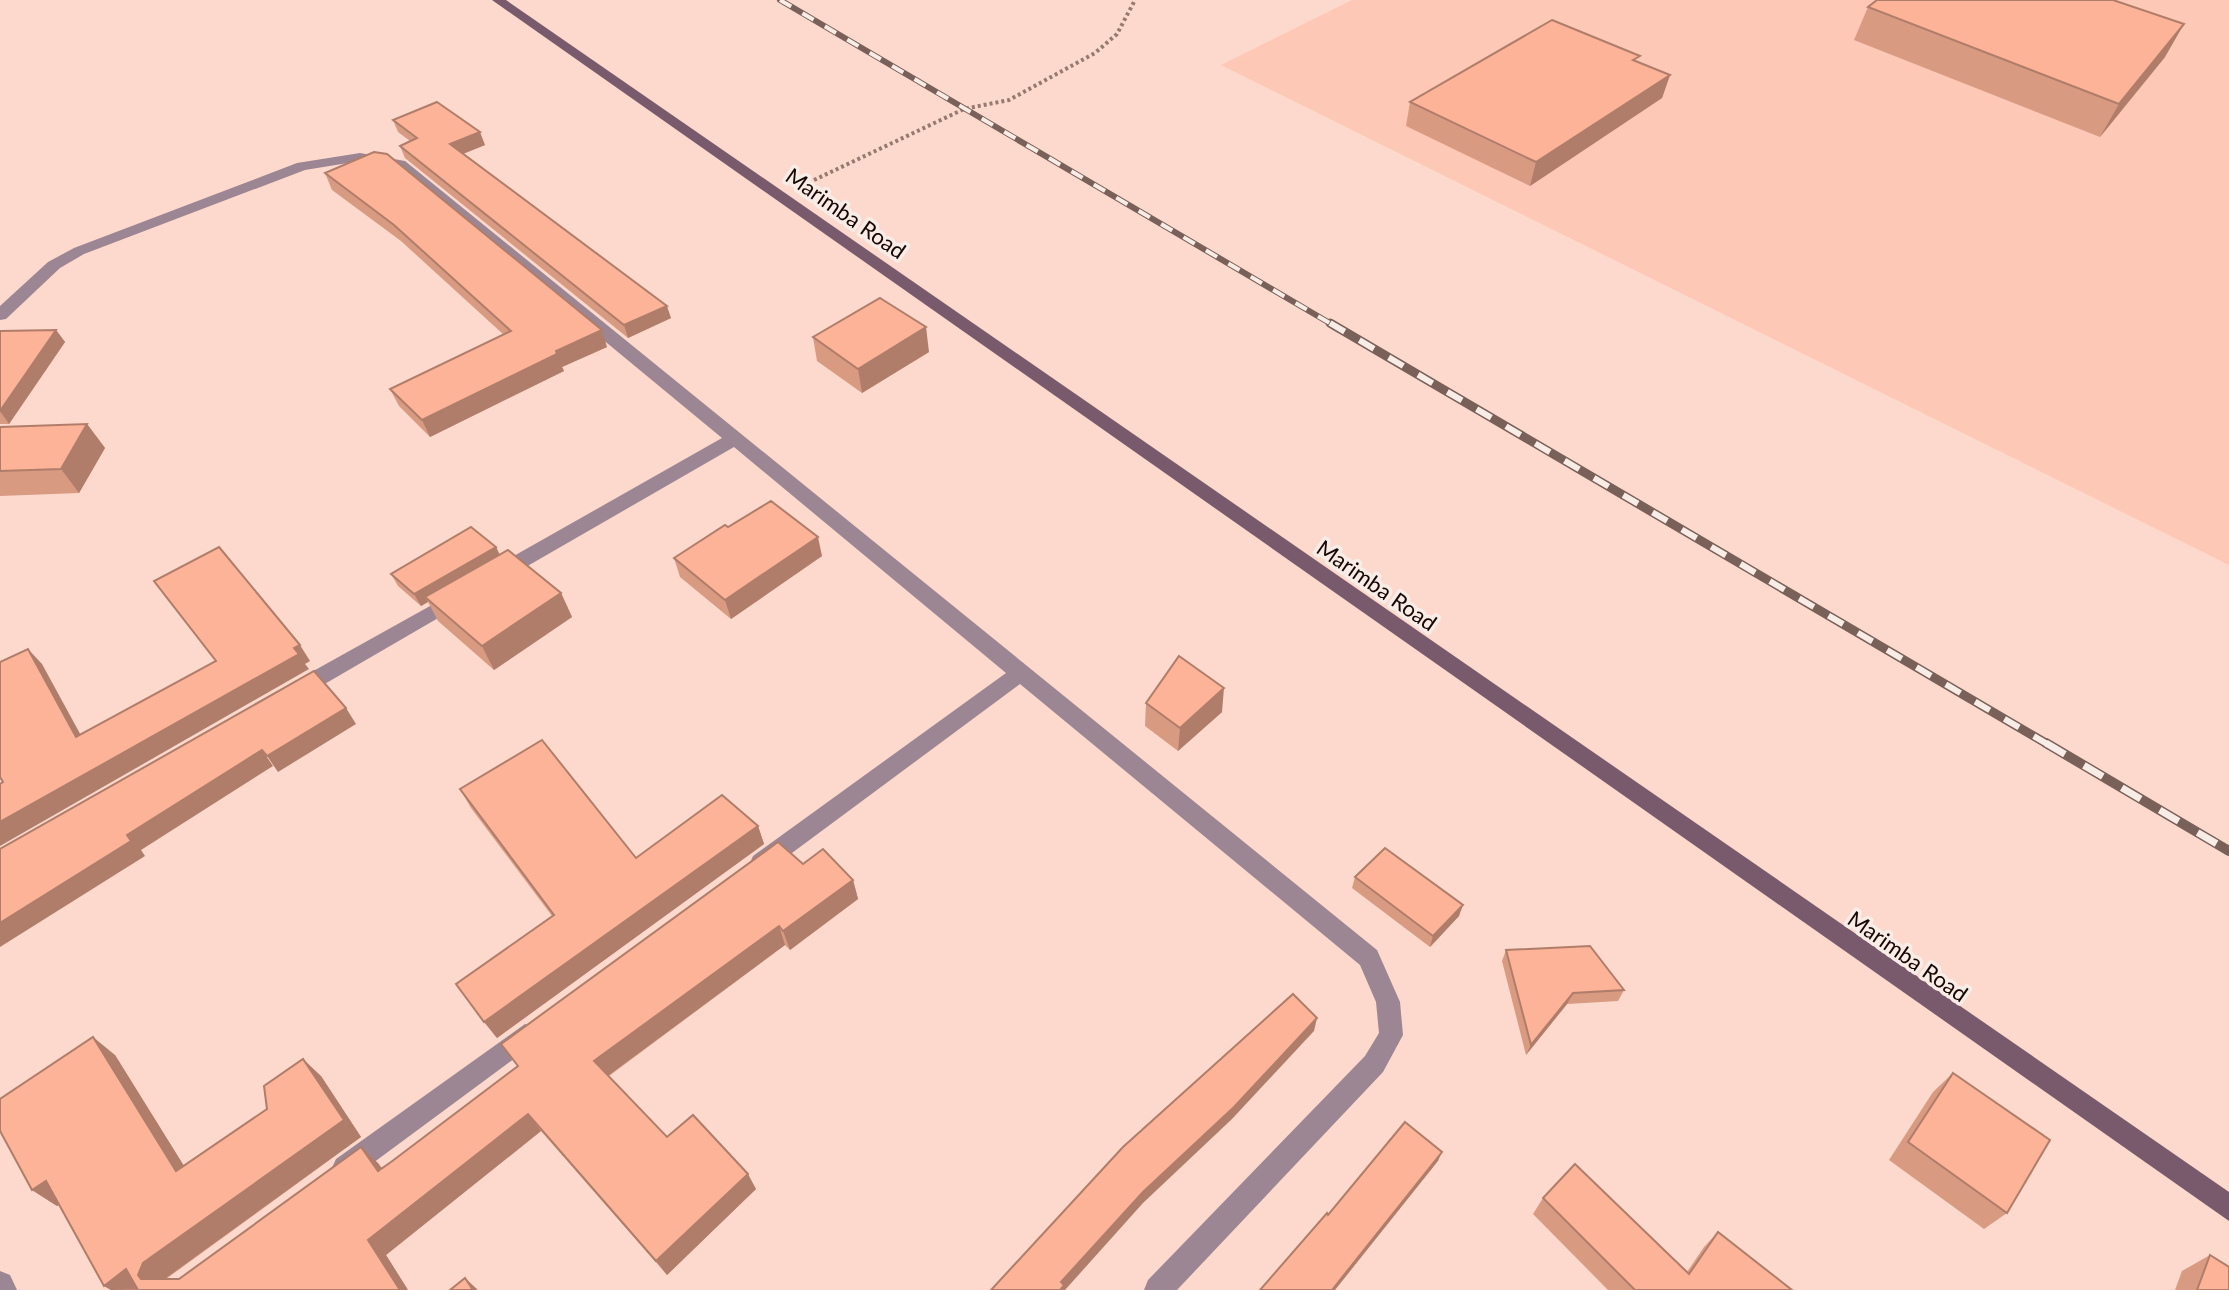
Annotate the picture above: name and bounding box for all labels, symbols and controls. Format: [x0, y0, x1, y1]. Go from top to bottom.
street label: Marimba Road [781, 162, 911, 264]
street label: Marimba Road [1312, 534, 1442, 636]
street label: Marimba Road [1843, 905, 1973, 1007]

